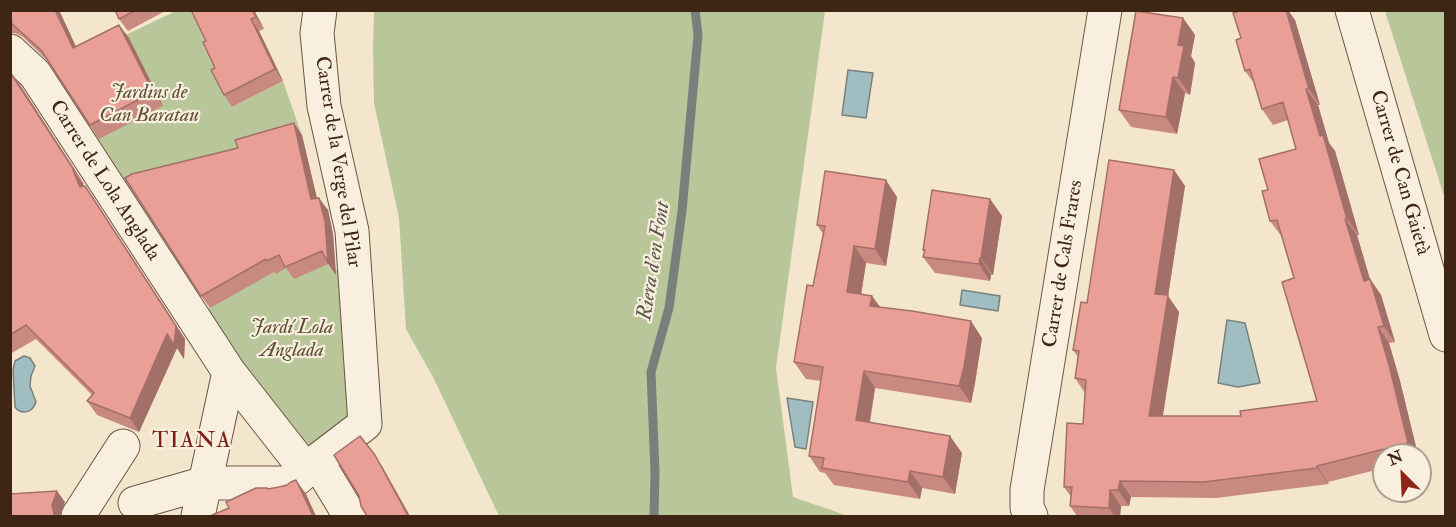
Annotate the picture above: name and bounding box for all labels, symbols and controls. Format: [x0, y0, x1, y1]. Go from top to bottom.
street label: Carrer de la Verge del Pilar [308, 55, 366, 269]
park label: Jardins de Can Baratau [99, 82, 199, 129]
street label: Carrer de Can Gaietà [1364, 88, 1434, 258]
street label: Carrer de Lola Anglada [43, 96, 165, 266]
street label: Carrer de Cals Frares [1039, 178, 1089, 350]
water label: Riera d'en Font [633, 200, 677, 322]
park label: Jardí Lola Anglada [251, 317, 333, 364]
district label: TIANA [152, 429, 232, 455]
north arrow [1372, 443, 1432, 503]
text: N [1385, 446, 1406, 470]

